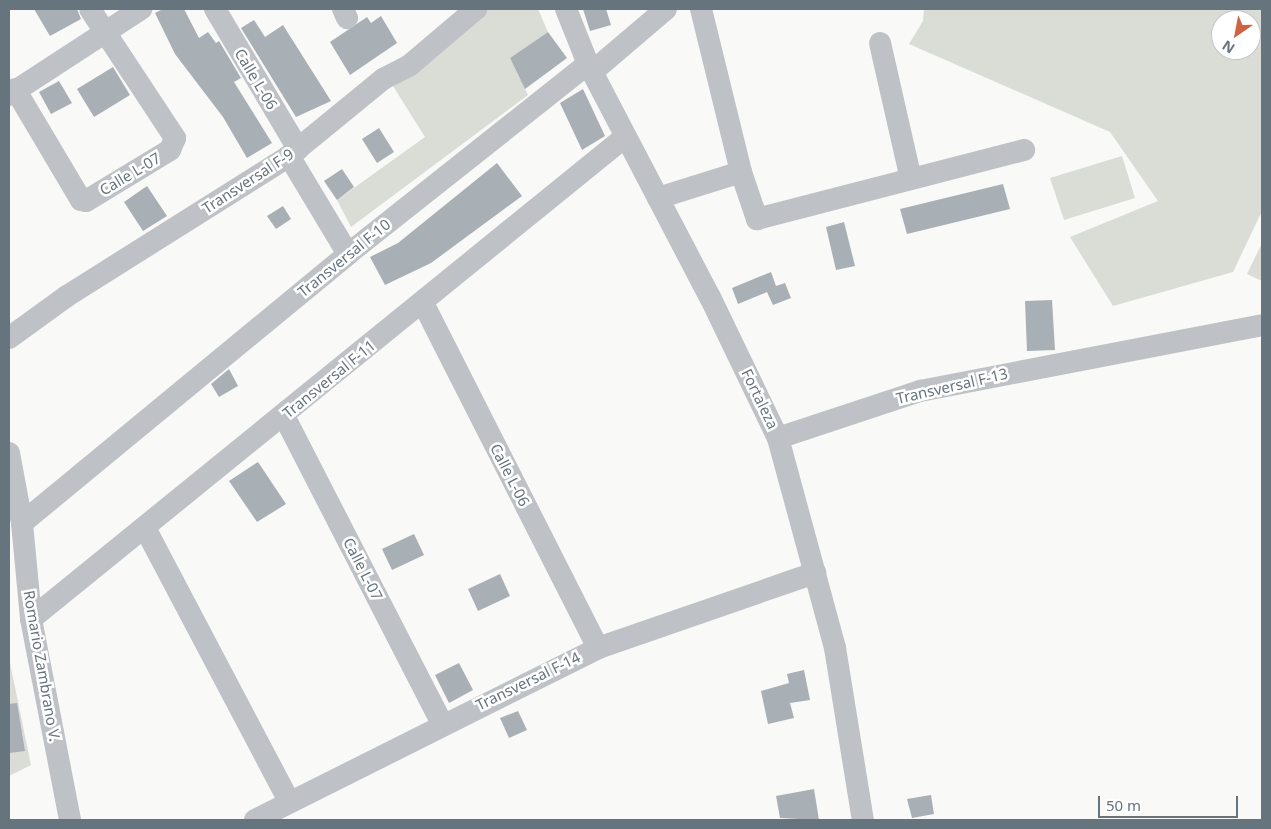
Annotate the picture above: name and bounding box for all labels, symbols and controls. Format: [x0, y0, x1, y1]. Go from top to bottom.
north arrow [1211, 10, 1261, 60]
text: N [1218, 36, 1238, 58]
street label: Calle L-06 [231, 45, 281, 113]
street label: Transversal F-9 [199, 145, 297, 217]
street label: Calle L-07 [96, 149, 164, 199]
street label: Transversal F-10 [294, 215, 394, 301]
street label: Transversal F-11 [279, 336, 379, 422]
street label: Transversal F-13 [895, 364, 1009, 408]
street label: Fortaleza [738, 366, 782, 432]
street label: Calle L-06 [487, 441, 533, 509]
street label: Calle L-07 [340, 535, 386, 603]
street label: Romario Zambrano V. [20, 589, 64, 743]
street label: Transversal F-14 [473, 648, 583, 714]
scale bar [1101, 786, 1241, 818]
text: 50 m [1106, 795, 1141, 815]

